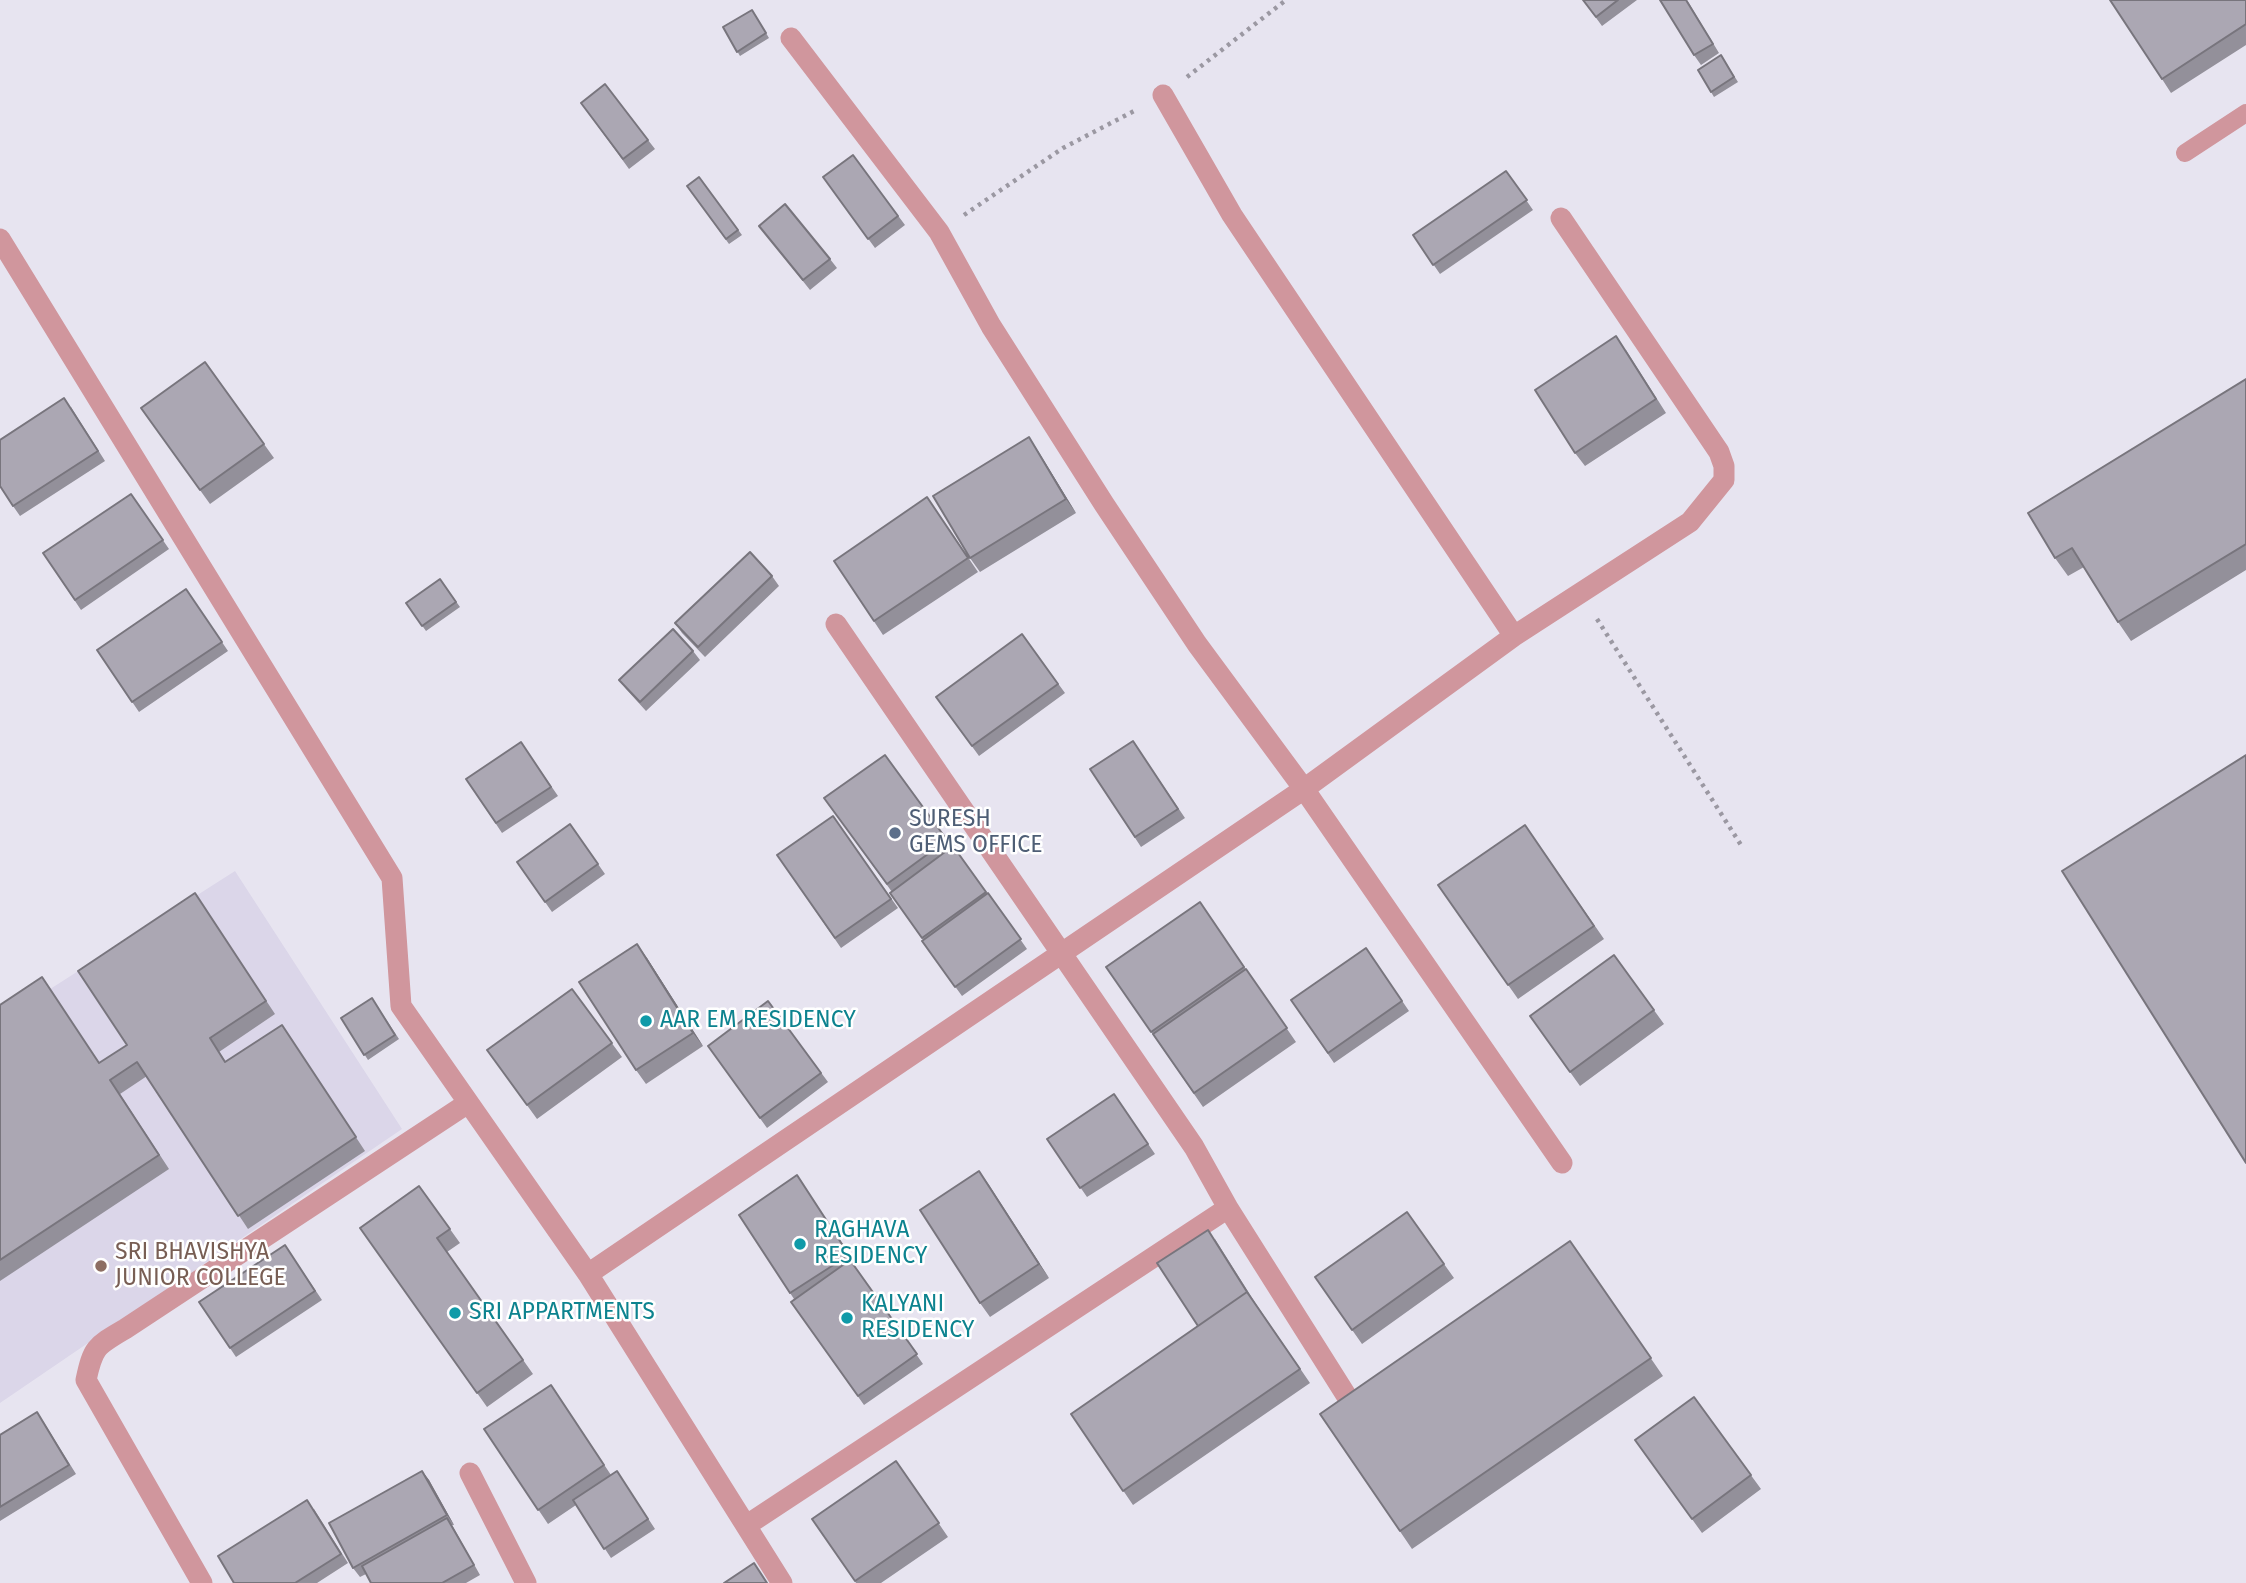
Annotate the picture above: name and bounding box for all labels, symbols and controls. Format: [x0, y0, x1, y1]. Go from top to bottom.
place label: SURESH GEMS OFFICE [909, 806, 1042, 860]
marker: SURESH GEMS OFFICE [887, 825, 903, 841]
place label: AAR EM RESIDENCY [660, 1007, 856, 1035]
marker: AAR EM RESIDENCY [638, 1013, 654, 1029]
place label: RAGHAVA RESIDENCY [814, 1217, 927, 1271]
marker: RAGHAVA RESIDENCY [792, 1236, 808, 1252]
place label: SRI BHAVISHYA JUNIOR COLLEGE [115, 1239, 286, 1293]
marker: SRI BHAVISHYA JUNIOR COLLEGE [93, 1258, 109, 1274]
place label: KALYANI RESIDENCY [861, 1291, 974, 1345]
place label: SRI APPARTMENTS [469, 1299, 655, 1327]
marker: SRI APPARTMENTS [447, 1305, 463, 1321]
marker: KALYANI RESIDENCY [839, 1310, 855, 1326]

